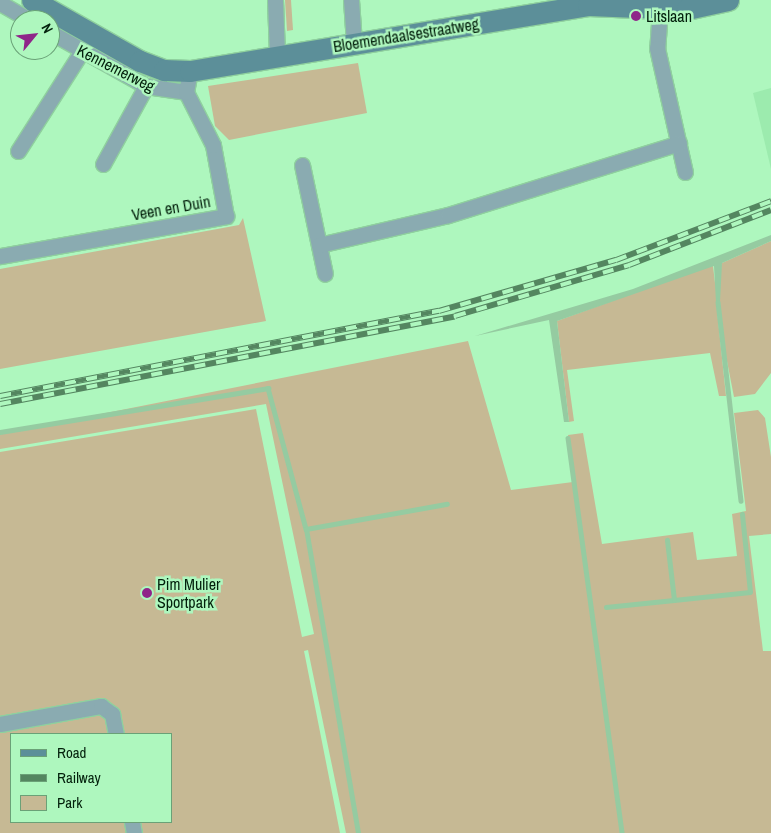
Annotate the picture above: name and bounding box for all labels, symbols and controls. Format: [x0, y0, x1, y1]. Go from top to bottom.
place label: Litslaan [646, 6, 692, 26]
north arrow [10, 10, 60, 60]
marker: Litslaan [630, 10, 642, 22]
street label: Bloemendaalsestraatweg [332, 14, 480, 56]
text: N [37, 21, 57, 36]
street label: Kennemerweg [74, 40, 158, 96]
street label: Veen en Duin [130, 192, 212, 224]
place label: Pim Mulier Sportpark [157, 574, 220, 612]
marker: Pim Mulier Sportpark [141, 587, 153, 599]
legend [10, 733, 172, 823]
text: Road [57, 742, 86, 763]
text: Railway [57, 767, 101, 788]
text: Park [57, 792, 82, 813]

